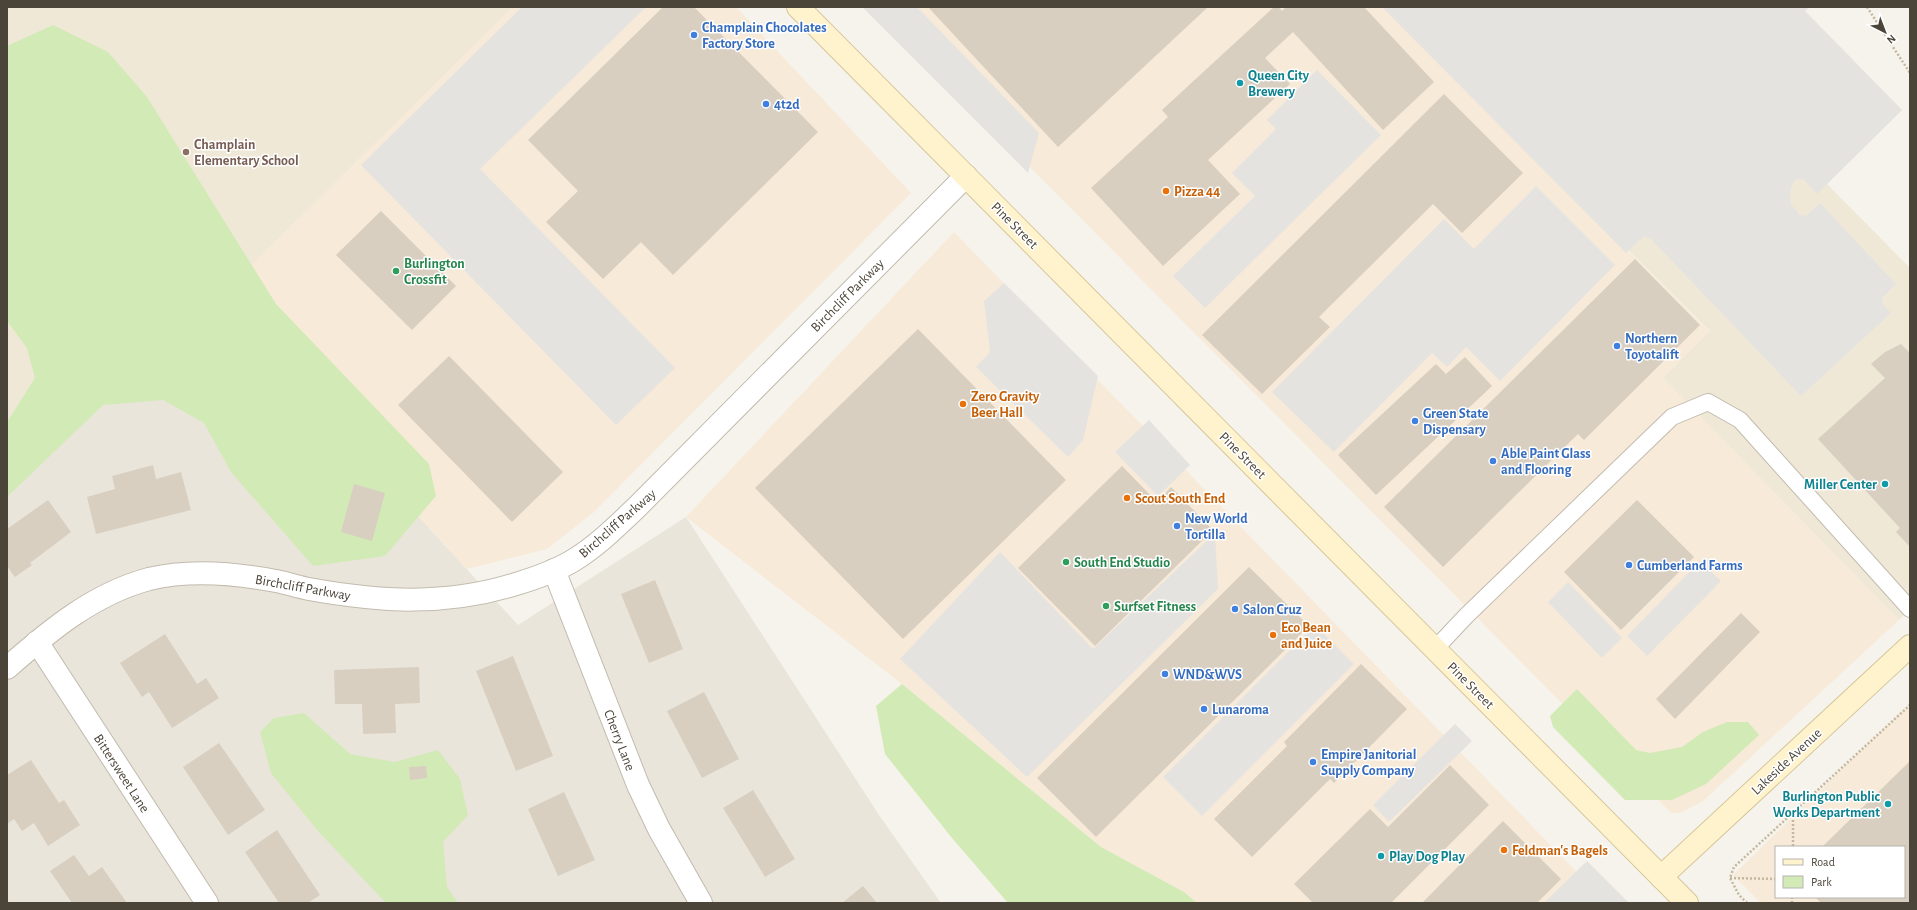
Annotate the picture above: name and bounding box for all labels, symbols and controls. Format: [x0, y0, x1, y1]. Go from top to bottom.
north arrow [1865, 12, 1905, 52]
place label: Champlain Chocolates Factory Store [702, 21, 827, 51]
marker: Champlain Chocolates Factory Store [689, 30, 699, 40]
text: N [1885, 32, 1898, 46]
place label: Queen City Brewery [1248, 69, 1310, 99]
marker: Queen City Brewery [1235, 78, 1245, 88]
place label: 4t2d [774, 98, 800, 112]
marker: 4t2d [761, 99, 771, 109]
place label: Champlain Elementary School [194, 138, 299, 168]
marker: Champlain Elementary School [181, 147, 191, 157]
place label: Pizza 44 [1174, 185, 1220, 199]
marker: Pizza 44 [1161, 186, 1171, 196]
street label: Pine Street [988, 200, 1041, 252]
place label: Burlington Crossfit [404, 257, 465, 287]
street label: Birchcliff Parkway [809, 257, 887, 335]
marker: Burlington Crossfit [391, 266, 401, 276]
place label: Northern Toyotalift [1625, 332, 1679, 362]
marker: Northern Toyotalift [1612, 341, 1622, 351]
place label: Zero Gravity Beer Hall [971, 390, 1040, 420]
marker: Zero Gravity Beer Hall [958, 399, 968, 409]
place label: Green State Dispensary [1423, 407, 1489, 437]
marker: Green State Dispensary [1410, 416, 1420, 426]
street label: Pine Street [1216, 430, 1269, 482]
place label: Able Paint Glass and Flooring [1501, 447, 1591, 477]
marker: Able Paint Glass and Flooring [1488, 456, 1498, 466]
place label: Miller Center [1804, 478, 1877, 492]
marker: Miller Center [1880, 479, 1890, 489]
street label: Birchcliff Parkway [577, 487, 659, 561]
place label: Scout South End [1135, 492, 1226, 506]
marker: Scout South End [1122, 493, 1132, 503]
place label: New World Tortilla [1185, 512, 1248, 542]
marker: New World Tortilla [1172, 521, 1182, 531]
place label: South End Studio [1074, 556, 1170, 570]
marker: South End Studio [1061, 557, 1071, 567]
place label: Cumberland Farms [1637, 559, 1743, 573]
marker: Cumberland Farms [1624, 560, 1634, 570]
street label: Birchcliff Parkway [254, 573, 352, 603]
place label: Surfset Fitness [1114, 600, 1196, 614]
marker: Surfset Fitness [1101, 601, 1111, 611]
place label: Salon Cruz [1243, 603, 1302, 617]
marker: Salon Cruz [1230, 604, 1240, 614]
place label: Eco Bean and Juice [1281, 621, 1332, 651]
marker: Eco Bean and Juice [1268, 630, 1278, 640]
street label: Pine Street [1444, 660, 1497, 712]
place label: WND&WVS [1173, 668, 1242, 682]
marker: WND&WVS [1160, 669, 1170, 679]
place label: Lunaroma [1212, 703, 1269, 717]
marker: Lunaroma [1199, 704, 1209, 714]
street label: Cherry Lane [601, 708, 637, 773]
street label: Lakeside Avenue [1749, 726, 1824, 798]
street label: Bittersweet Lane [91, 732, 152, 815]
place label: Empire Janitorial Supply Company [1321, 748, 1416, 778]
marker: Empire Janitorial Supply Company [1308, 757, 1318, 767]
place label: Burlington Public Works Department [1773, 790, 1881, 820]
marker: Burlington Public Works Department [1883, 799, 1893, 809]
place label: Feldman's Bagels [1512, 844, 1608, 858]
marker: Feldman's Bagels [1499, 845, 1509, 855]
legend [1775, 846, 1905, 898]
place label: Play Dog Play [1389, 850, 1466, 864]
marker: Play Dog Play [1376, 851, 1386, 861]
text: Road [1811, 856, 1835, 868]
text: Park [1811, 876, 1832, 888]

